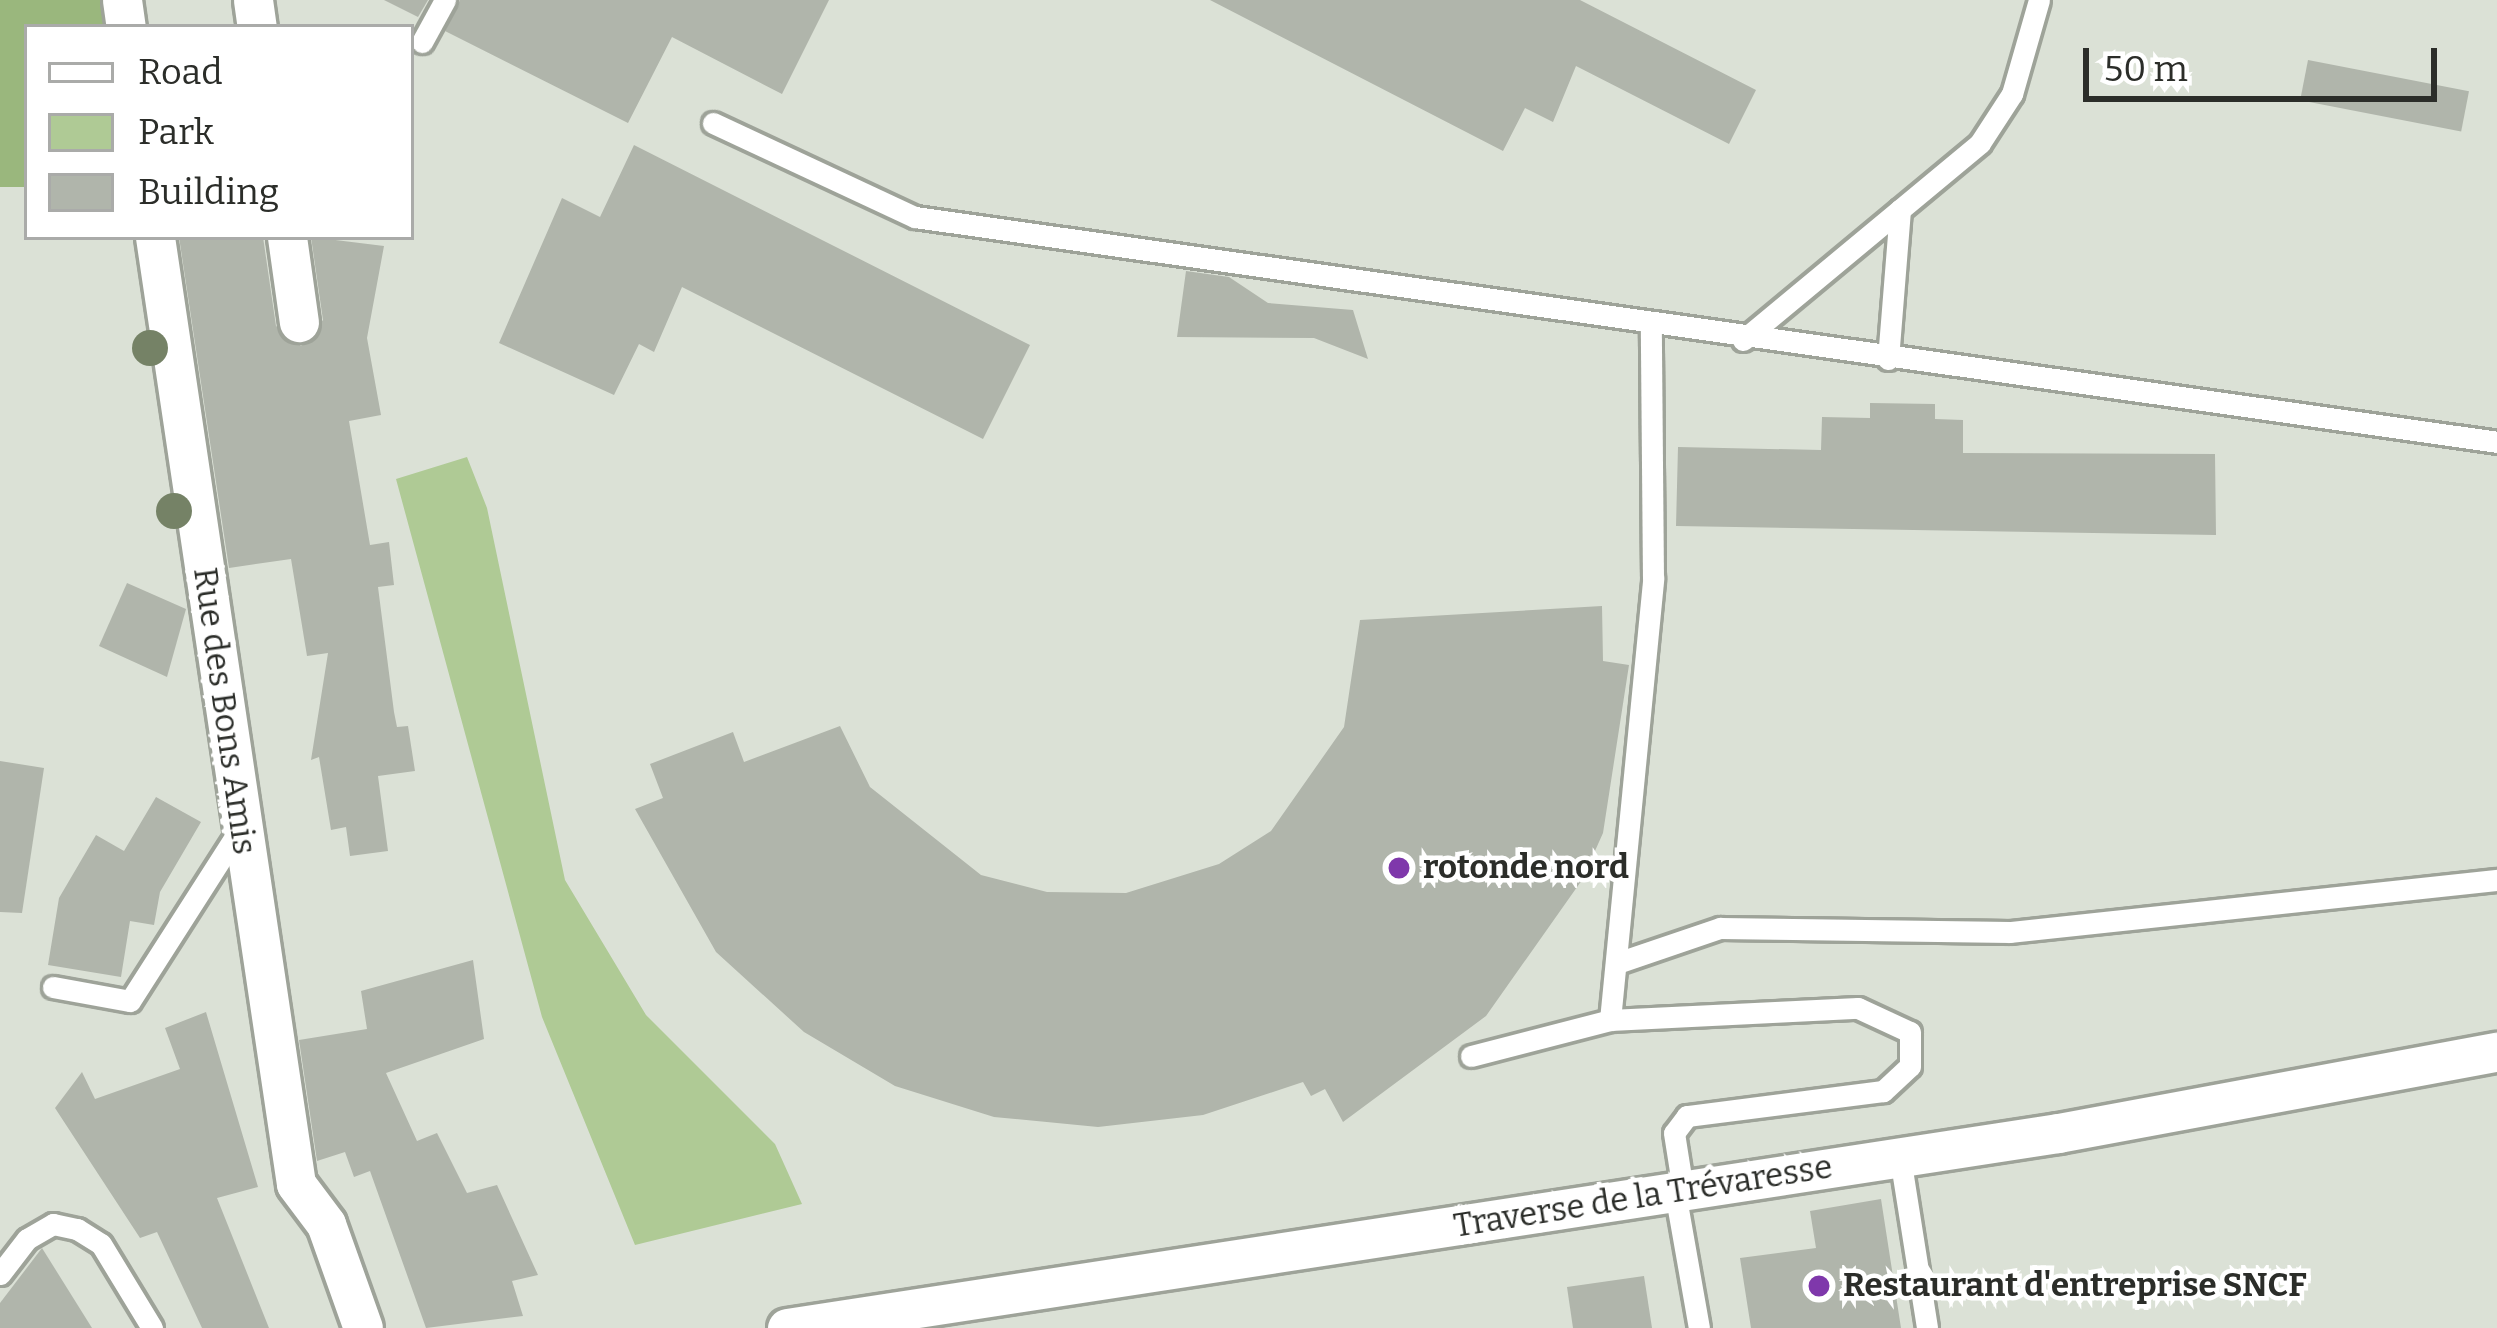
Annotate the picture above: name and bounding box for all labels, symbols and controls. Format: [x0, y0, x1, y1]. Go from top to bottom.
legend [24, 24, 414, 240]
scale bar [2089, 24, 2443, 98]
text: 50 m [2104, 47, 2188, 91]
text: Road [138, 50, 223, 94]
text: Park [138, 110, 214, 154]
text: Building [138, 170, 279, 214]
street label: Rue des Bons Amis [184, 565, 264, 857]
place label: rotonde nord [1423, 848, 1629, 888]
marker: rotonde nord [1386, 855, 1412, 881]
street label: Traverse de la Trévaresse [1451, 1148, 1835, 1246]
place label: Restaurant d'entreprise SNCF [1843, 1266, 2307, 1306]
marker: Restaurant d'entreprise SNCF [1806, 1273, 1832, 1299]

